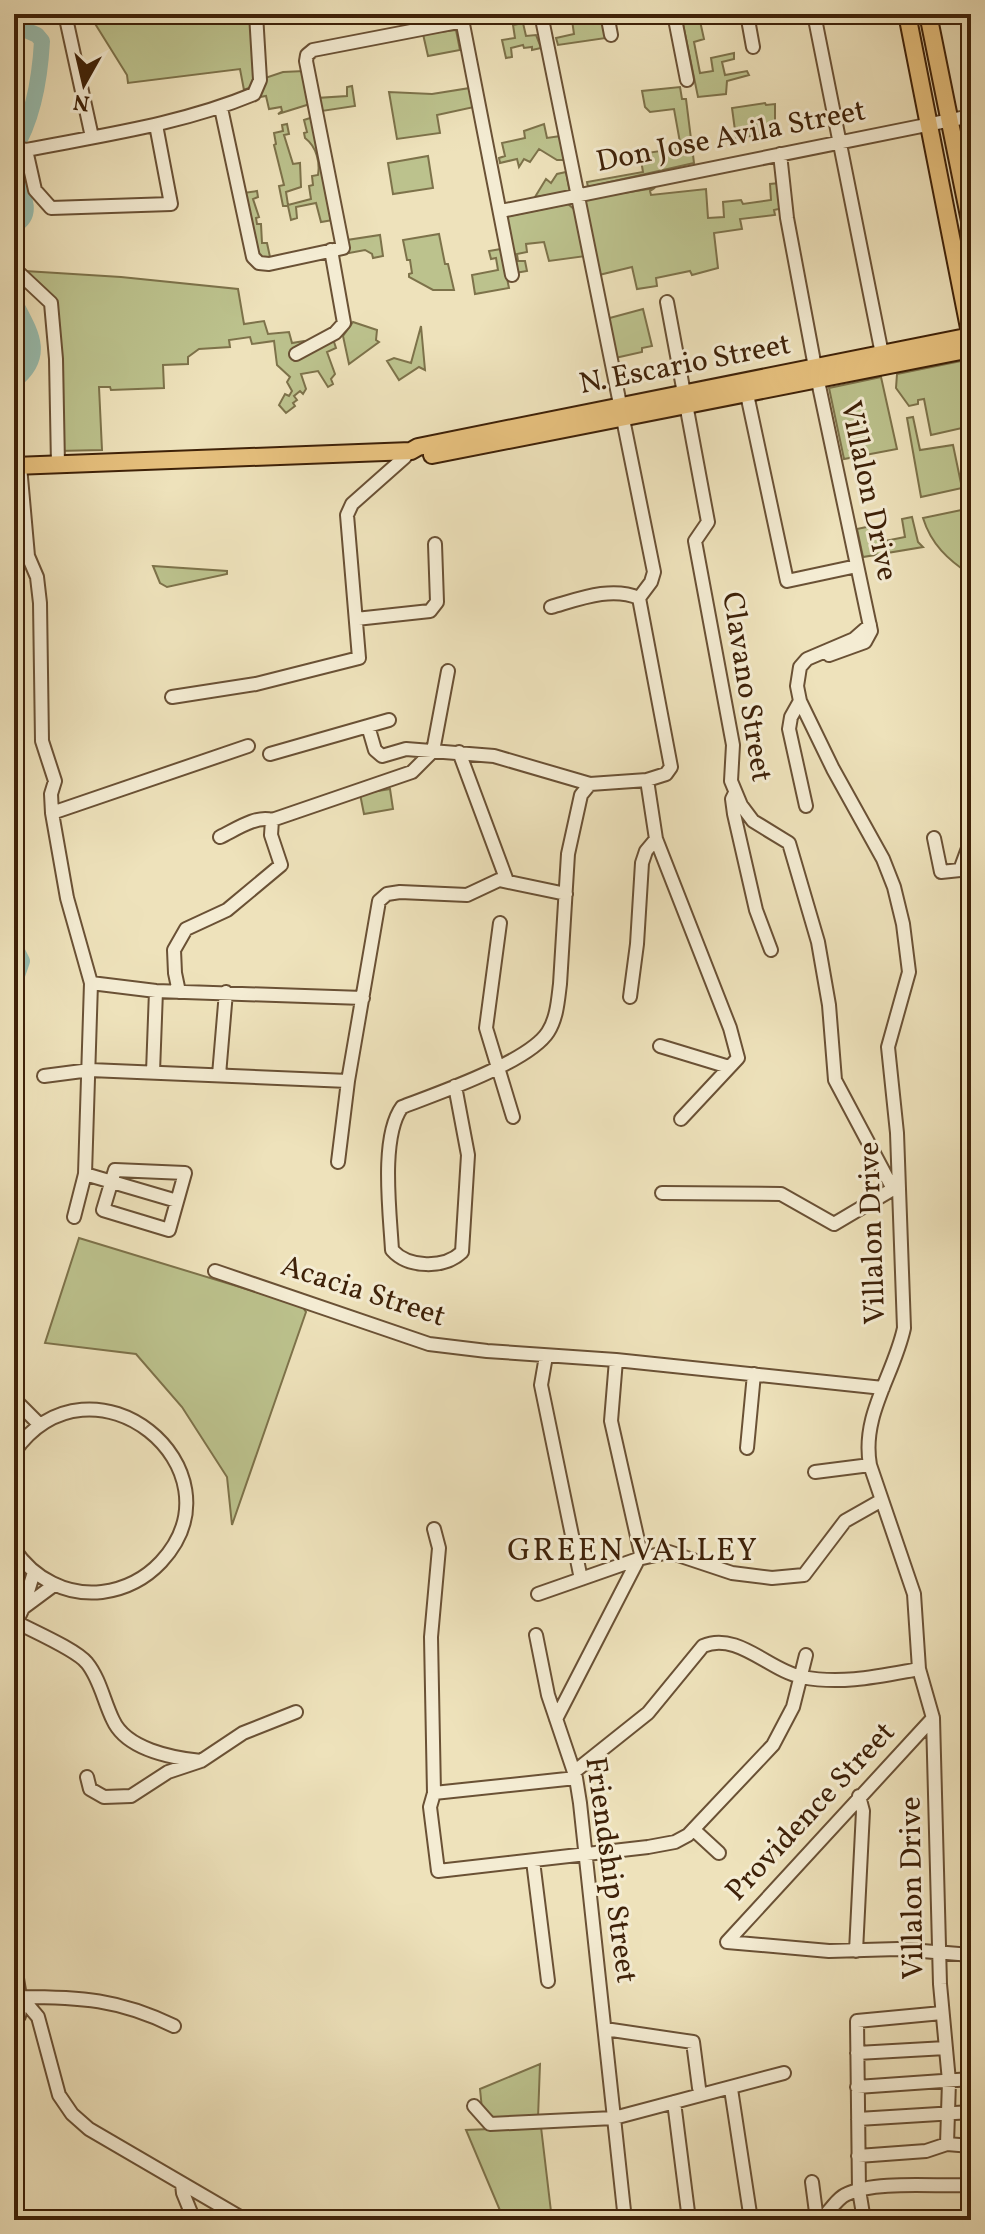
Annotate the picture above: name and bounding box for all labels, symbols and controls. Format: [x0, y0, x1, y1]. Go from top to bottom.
north arrow [44, 44, 124, 124]
text: N [71, 85, 92, 118]
street label: Don Jose Avila Street [593, 90, 869, 184]
street label: N. Escario Street [576, 324, 794, 406]
street label: Villalon Drive [828, 397, 908, 585]
street label: Clavano Street [710, 589, 782, 785]
street label: Villalon Drive [849, 1141, 897, 1325]
street label: Acacia Street [275, 1246, 451, 1338]
district label: GREEN VALLEY [507, 1530, 759, 1574]
street label: Providence Street [717, 1713, 905, 1911]
street label: Friendship Street [573, 1754, 647, 1986]
street label: Villalon Drive [890, 1796, 936, 1980]

